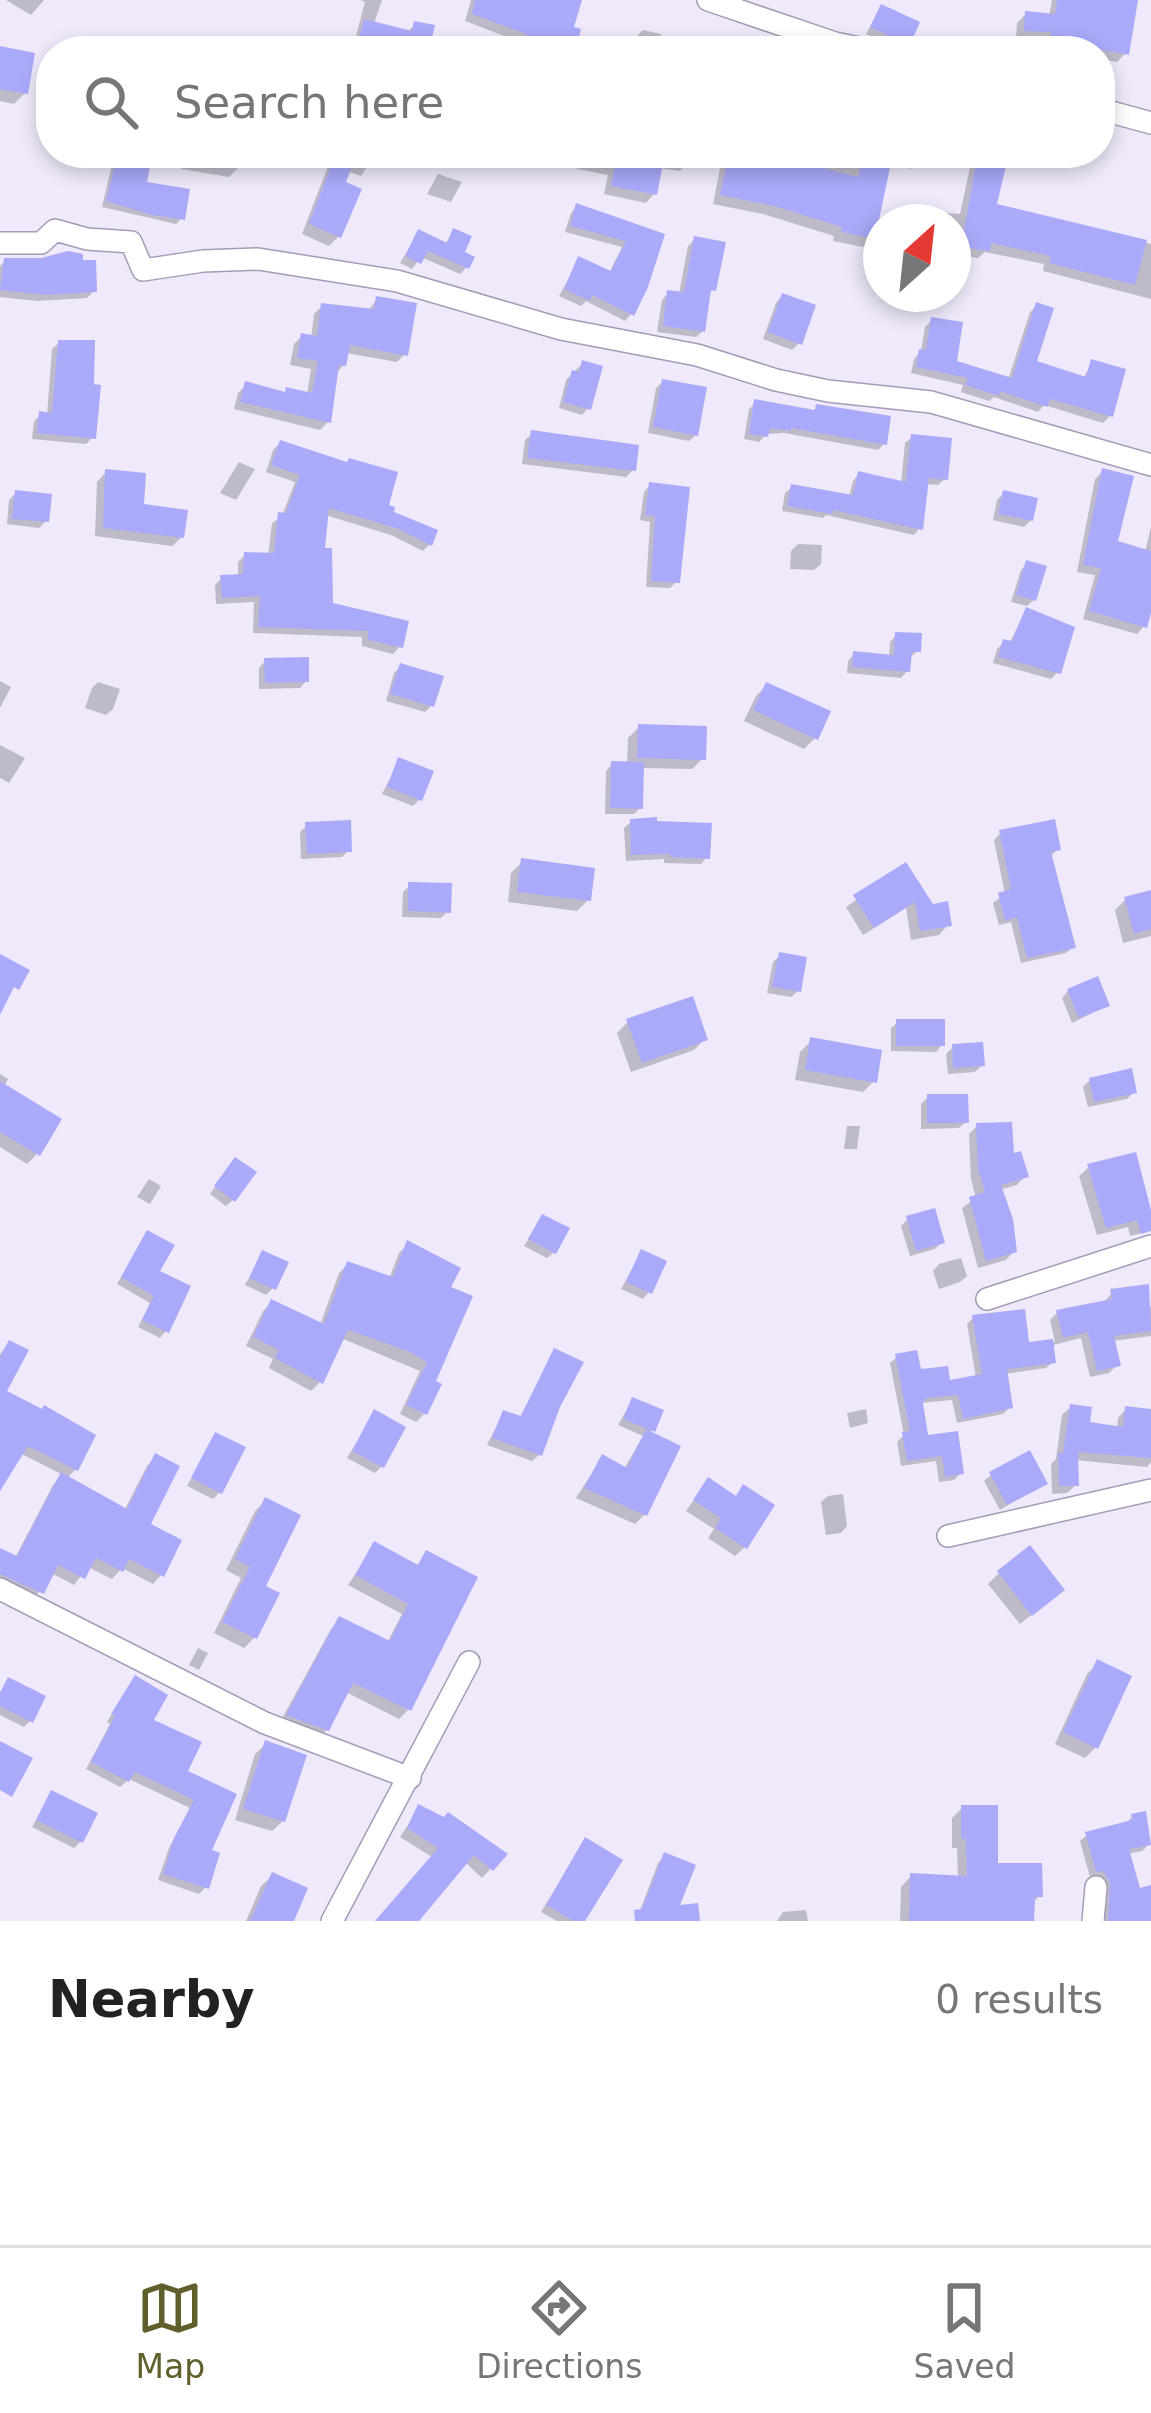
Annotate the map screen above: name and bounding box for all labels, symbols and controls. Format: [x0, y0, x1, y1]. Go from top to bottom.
search box [36, 36, 1115, 168]
icon: search [78, 69, 144, 135]
text: Search here [174, 76, 444, 129]
north arrow [863, 204, 971, 312]
text: Nearby [48, 1970, 255, 2029]
text: 0 results [935, 1977, 1103, 2022]
tab: Map [136, 2275, 205, 2386]
tab: Directions [476, 2275, 642, 2386]
tab: Saved [914, 2275, 1015, 2386]

